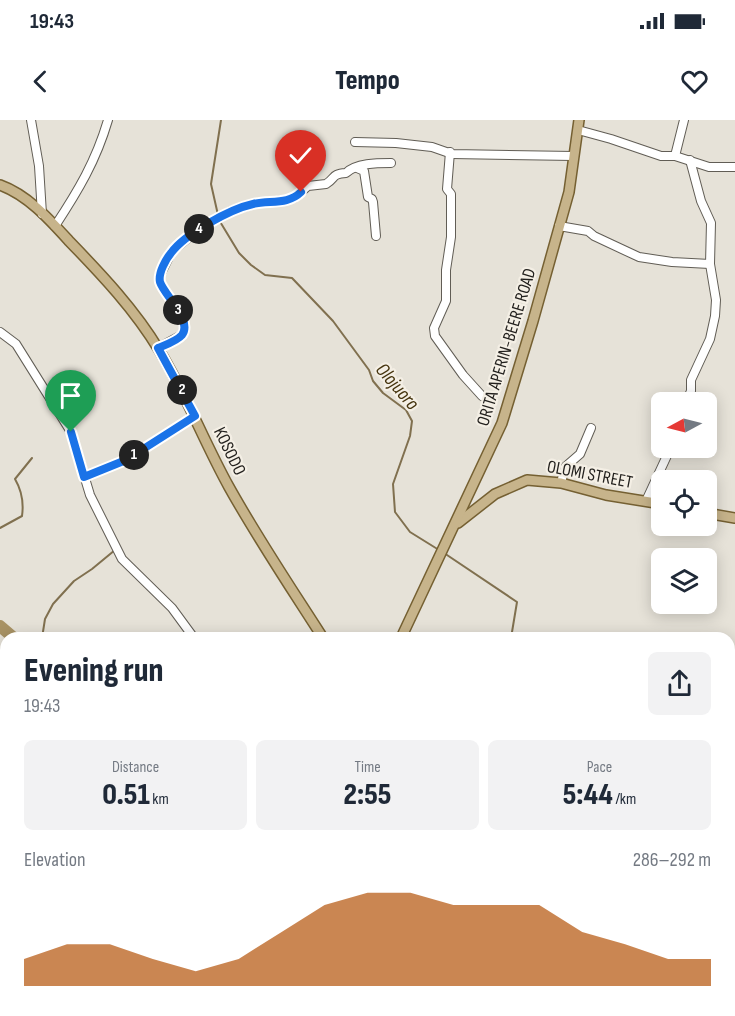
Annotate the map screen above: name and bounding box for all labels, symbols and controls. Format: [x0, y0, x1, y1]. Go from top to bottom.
text: 19:43 [30, 8, 74, 35]
icon: back [24, 65, 57, 98]
text: Tempo [335, 65, 400, 97]
icon: heart [678, 65, 711, 98]
pin [275, 130, 326, 192]
icon: check [284, 139, 317, 172]
pin: 4 [184, 214, 214, 244]
text: 4 [195, 219, 203, 238]
street label: ORITA APERIN-BEERE ROAD [473, 266, 540, 428]
pin: 3 [163, 295, 193, 325]
text: 3 [174, 300, 182, 319]
water label: Olojuoro [370, 358, 424, 415]
pin [45, 370, 96, 432]
pin: 2 [167, 375, 197, 405]
icon: arrive [54, 379, 87, 412]
text: 2 [178, 380, 186, 399]
north arrow [651, 392, 717, 458]
map controls [651, 392, 717, 614]
street label: KOSODO [209, 424, 250, 479]
pin: 1 [119, 440, 149, 470]
text: 1 [131, 445, 137, 464]
street label: OLOMI STREET [545, 456, 634, 493]
button: locate [651, 470, 717, 536]
button: layers [651, 548, 717, 614]
text: Evening run [24, 651, 164, 691]
button: share [648, 652, 711, 715]
text: 19:43 [24, 694, 60, 718]
text: Distance [112, 758, 159, 777]
text: Time [354, 758, 381, 777]
text: Pace [587, 758, 612, 777]
text: 0.51 [102, 777, 150, 813]
text: 2:55 [344, 777, 391, 813]
text: 5:44 [563, 777, 613, 813]
text: km [150, 790, 169, 809]
text: /km [613, 790, 636, 809]
text: Elevation [24, 848, 86, 872]
text: 286–292 m [633, 848, 711, 872]

